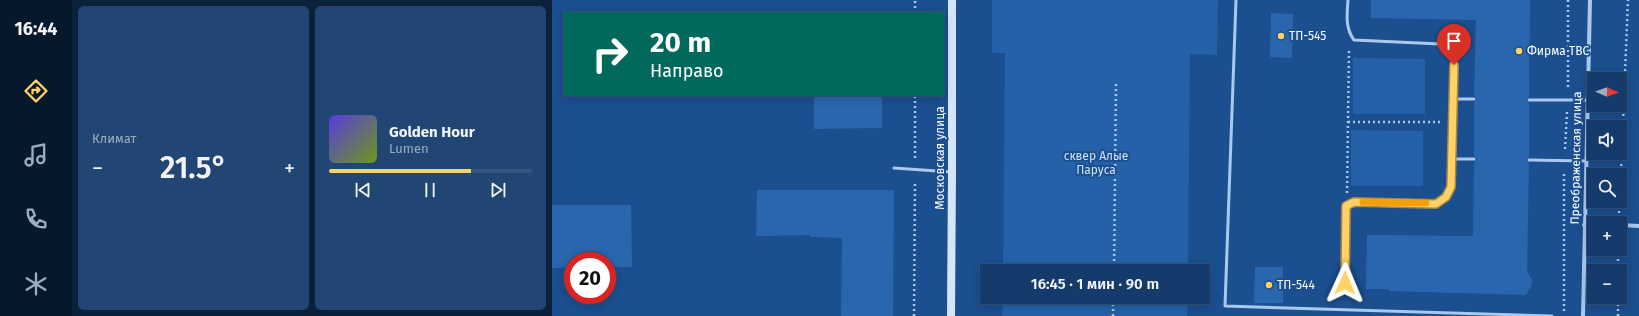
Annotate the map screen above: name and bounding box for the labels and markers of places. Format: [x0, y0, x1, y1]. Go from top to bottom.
pin [1437, 24, 1471, 65]
place label: ТП-545 [1289, 29, 1326, 43]
marker: ТП-545 [1276, 31, 1286, 41]
place label: Фирма ТВС [1527, 44, 1589, 58]
marker: Фирма ТВС [1514, 46, 1524, 56]
place label: ТП-544 [1277, 278, 1315, 292]
marker: ТП-544 [1264, 280, 1274, 290]

